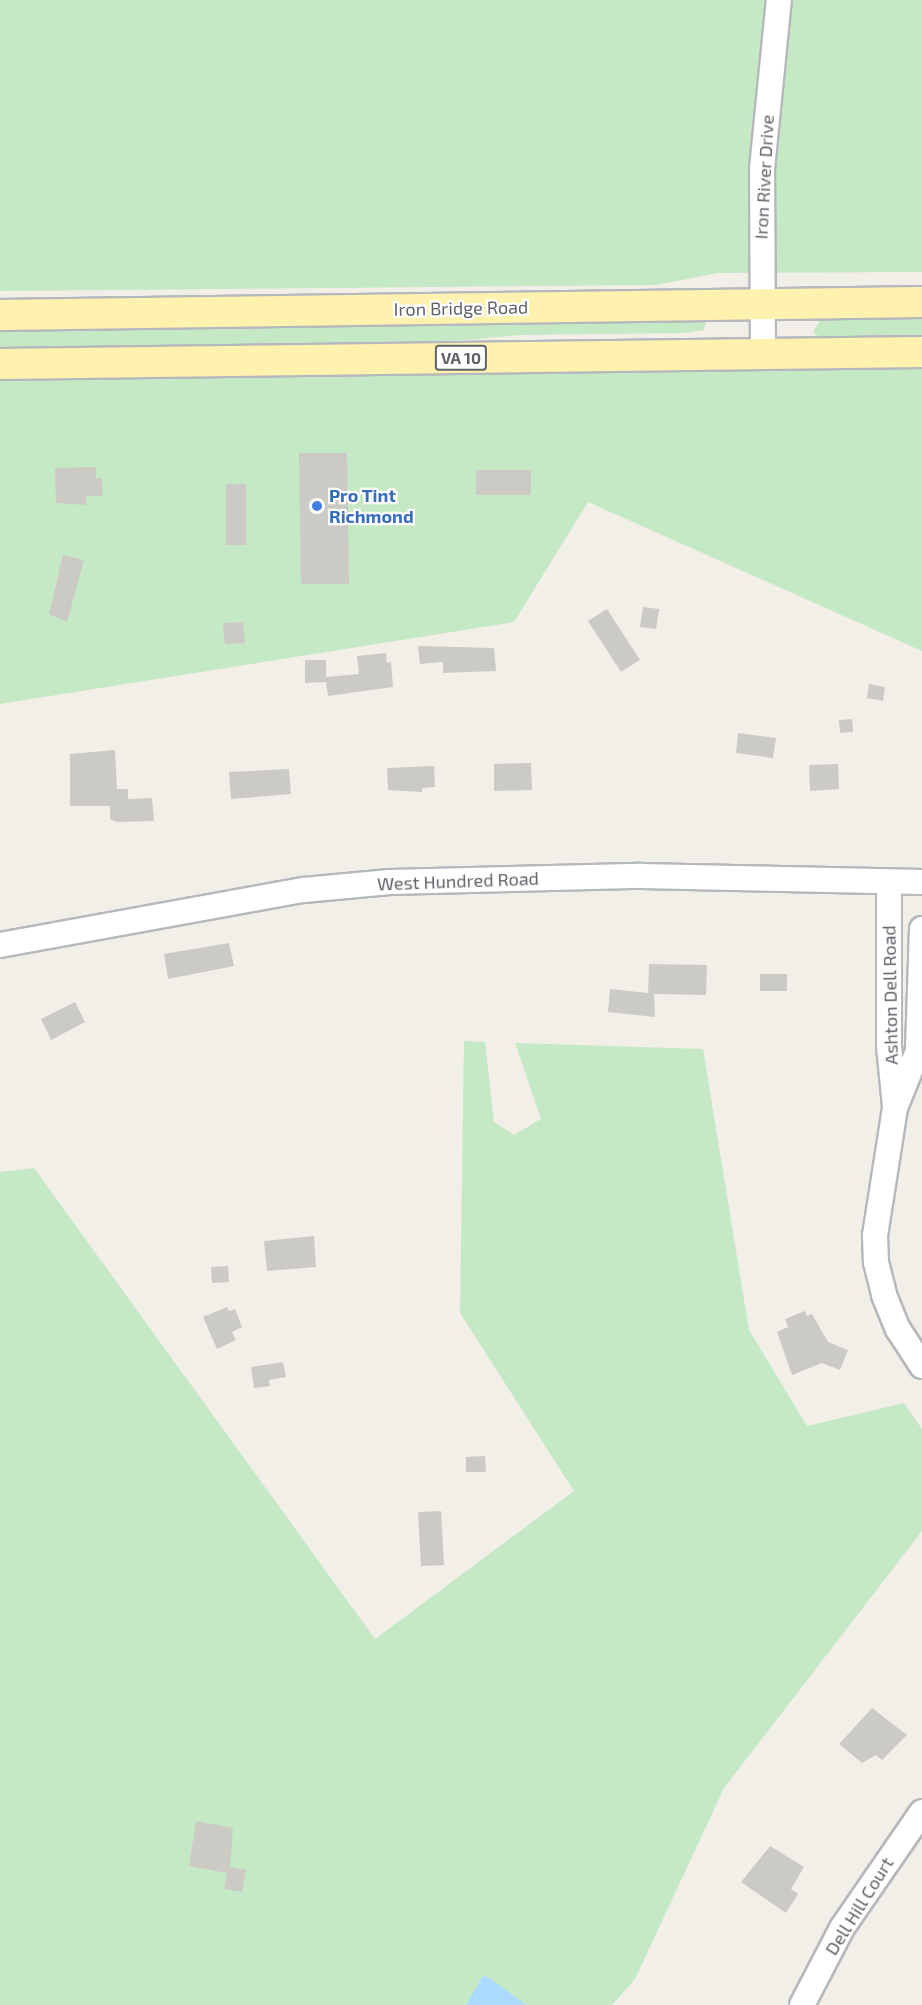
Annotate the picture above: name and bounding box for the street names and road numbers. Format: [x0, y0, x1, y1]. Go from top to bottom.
street label: Iron River Drive [750, 114, 778, 240]
street label: Iron Bridge Road [393, 296, 529, 320]
road number: VA 10 [434, 345, 488, 371]
street label: West Hundred Road [377, 867, 539, 895]
street label: Ashton Dell Road [878, 925, 902, 1065]
street label: Dell Hill Court [820, 1853, 898, 1959]

